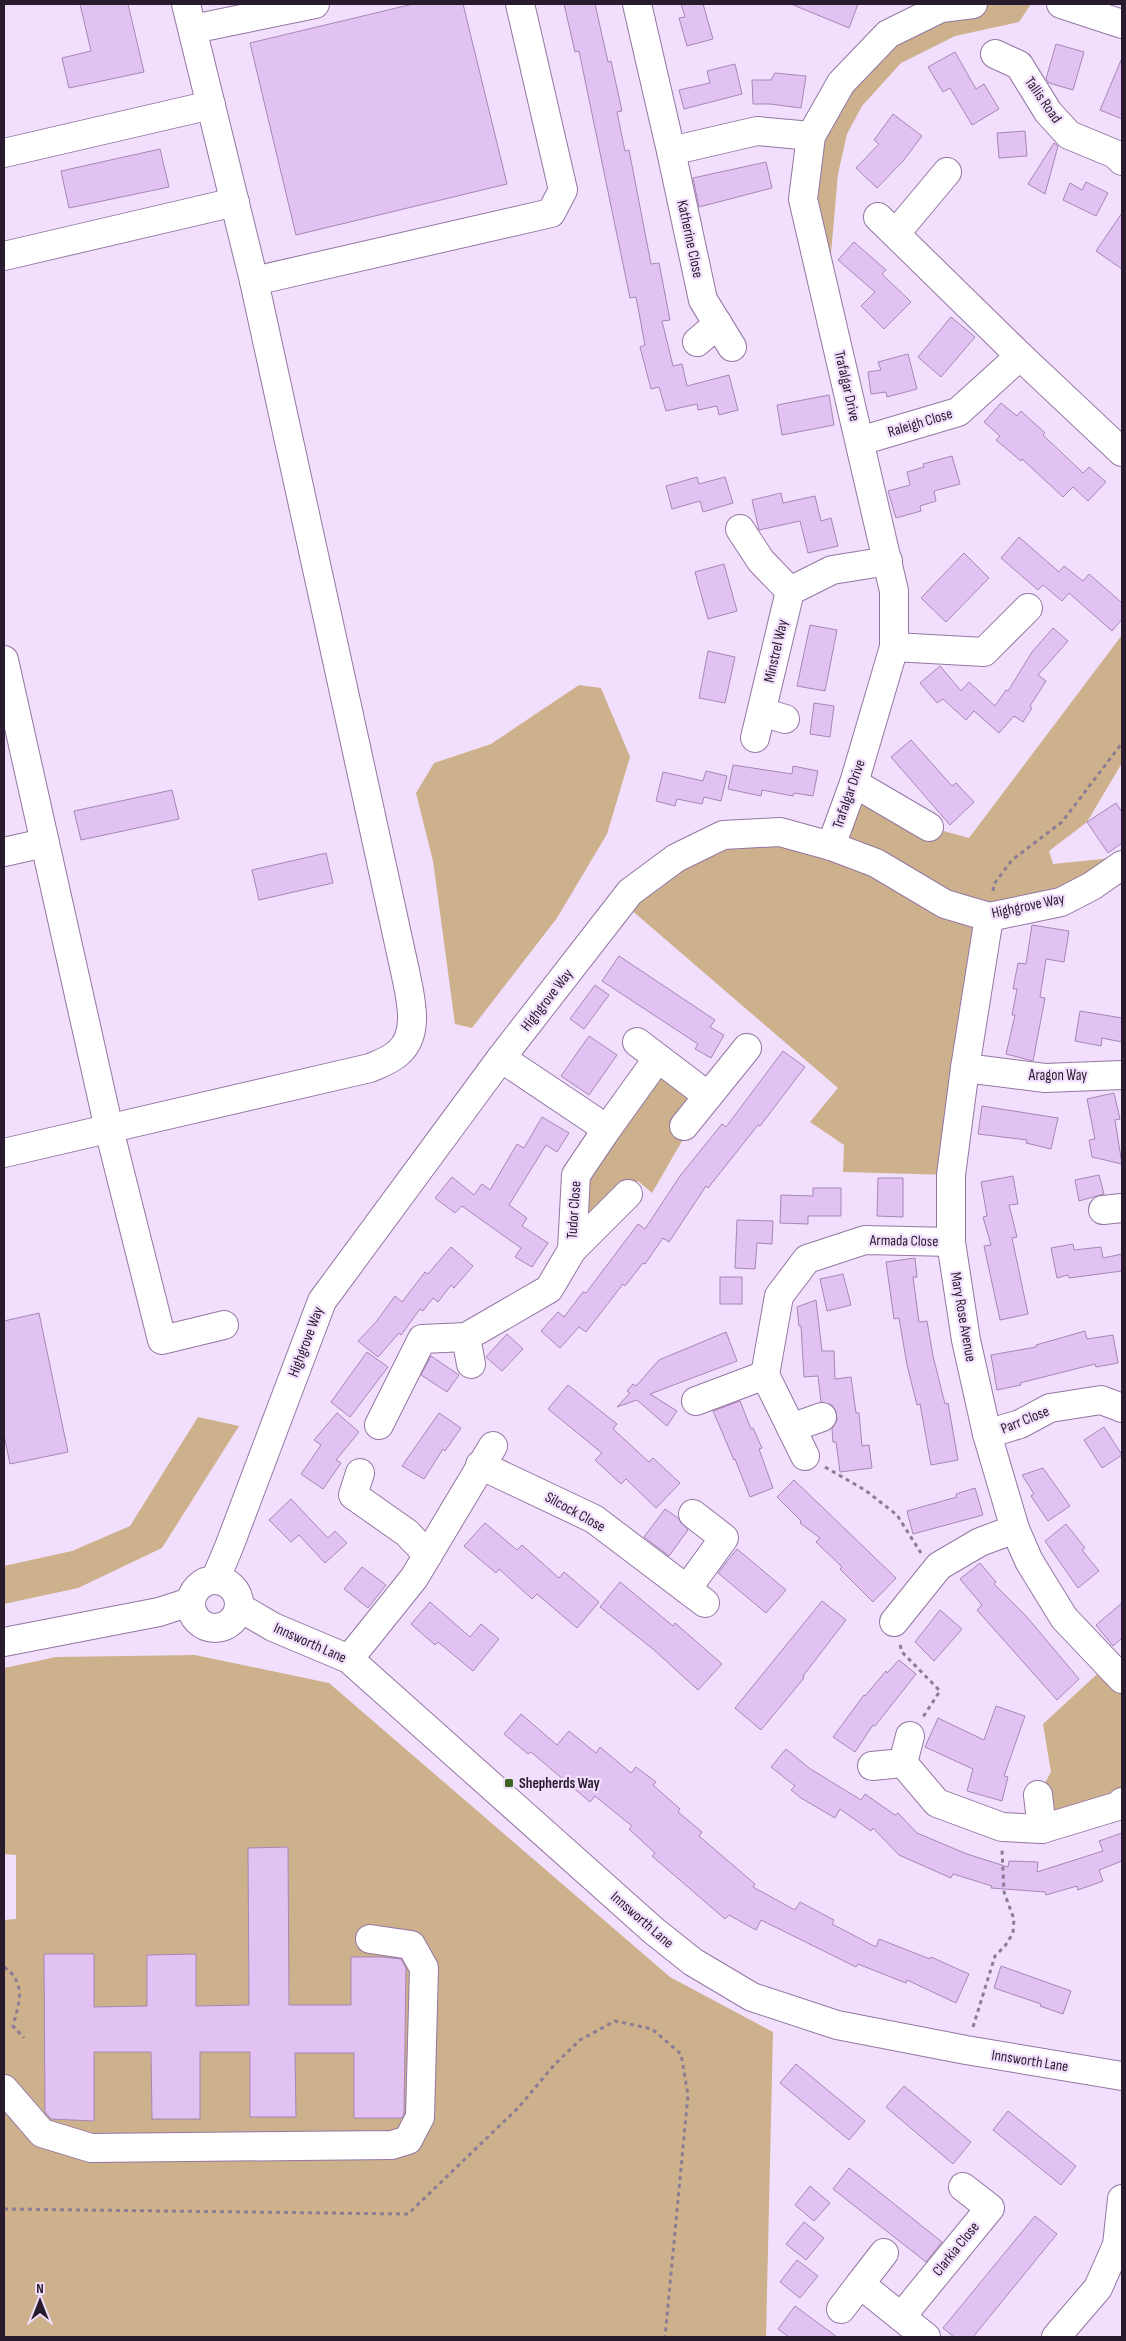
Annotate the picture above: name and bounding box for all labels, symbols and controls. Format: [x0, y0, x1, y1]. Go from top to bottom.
street label: Tallis Road [1020, 73, 1066, 127]
street label: Katherine Close [672, 198, 708, 280]
street label: Trafalgar Drive [830, 349, 864, 423]
street label: Raleigh Close [885, 404, 955, 442]
street label: Minstrel Way [760, 617, 793, 684]
street label: Trafalgar Drive [828, 757, 870, 831]
street label: Highgrove Way [990, 889, 1066, 923]
street label: Highgrove Way [517, 965, 577, 1035]
street label: Aragon Way [1028, 1066, 1087, 1085]
street label: Tudor Close [562, 1180, 586, 1240]
street label: Armada Close [869, 1231, 938, 1251]
street label: Mary Rose Avenue [946, 1271, 980, 1363]
street label: Highgrove Way [284, 1304, 328, 1380]
street label: Parr Close [998, 1402, 1052, 1438]
street label: Silcock Close [542, 1488, 608, 1536]
street label: Innsworth Lane [271, 1619, 349, 1667]
place label: Shepherds Way [519, 1774, 601, 1793]
marker: Shepherds Way [503, 1777, 515, 1789]
street label: Innsworth Lane [607, 1887, 677, 1953]
street label: Innsworth Lane [990, 2046, 1070, 2076]
street label: Clarkia Close [928, 2218, 984, 2280]
north arrow [15, 2276, 65, 2326]
text: N [36, 2280, 44, 2297]

